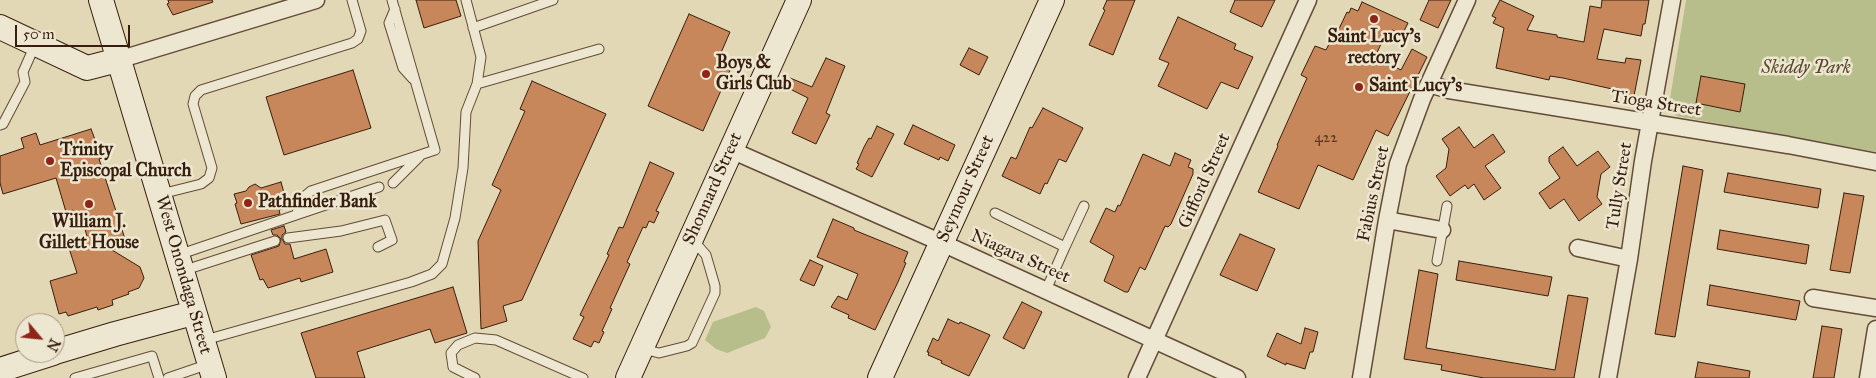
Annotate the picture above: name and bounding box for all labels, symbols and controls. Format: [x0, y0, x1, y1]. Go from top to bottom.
marker: Saint Lucy's rectory [1368, 13, 1380, 25]
scale bar [18, 15, 132, 47]
text: 50 m [23, 25, 55, 43]
place label: Saint Lucy's rectory [1327, 27, 1421, 70]
place label: Boys & Girls Club [716, 53, 791, 96]
park label: Skiddy Park [1761, 58, 1851, 80]
marker: Boys & Girls Club [700, 68, 712, 80]
place label: Saint Lucy's [1369, 76, 1462, 98]
marker: Saint Lucy's [1353, 81, 1365, 93]
street label: Tioga Street [1609, 86, 1703, 122]
street label: Shonnard Street [679, 129, 747, 249]
house number: 422 [1314, 129, 1338, 147]
street label: Gifford Street [1174, 130, 1236, 232]
street label: Seymour Street [933, 132, 999, 246]
place label: Trinity Episcopal Church [60, 140, 192, 182]
street label: Tully Street [1602, 141, 1638, 231]
street label: Fabius Street [1353, 144, 1395, 244]
marker: Trinity Episcopal Church [44, 155, 56, 167]
place label: Pathfinder Bank [258, 192, 377, 214]
street label: West Onondaga Street [150, 193, 216, 357]
marker: Pathfinder Bank [242, 197, 254, 209]
marker: William J. Gillett House [83, 198, 95, 210]
place label: William J. Gillett House [39, 212, 139, 254]
street label: Niagara Street [967, 225, 1073, 289]
north arrow [15, 313, 65, 363]
text: N [43, 336, 63, 354]

